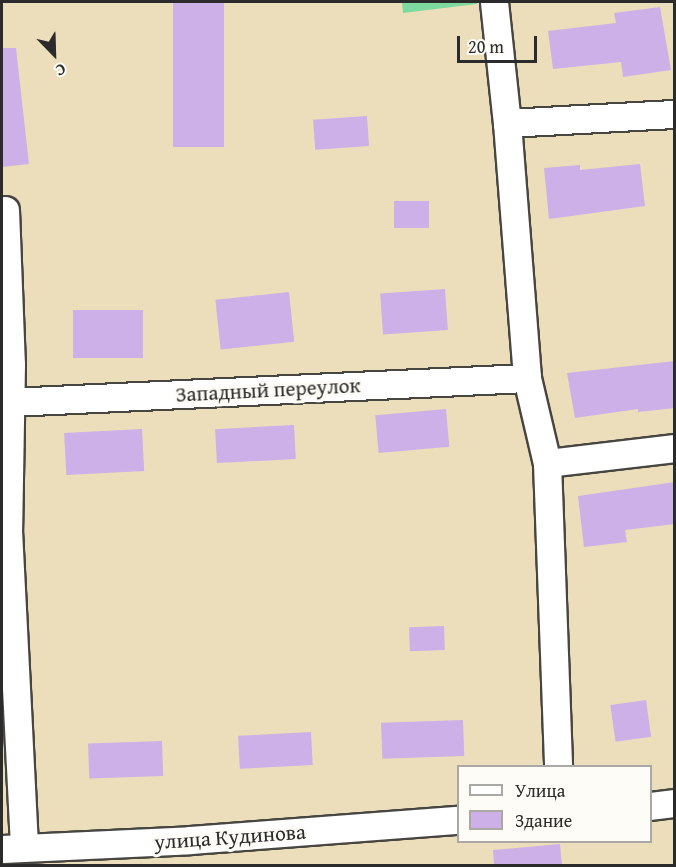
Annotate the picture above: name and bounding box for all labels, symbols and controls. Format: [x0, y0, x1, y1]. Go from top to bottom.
north arrow [24, 24, 84, 84]
scale bar [460, 24, 540, 62]
text: 20 m [468, 33, 504, 60]
text: С [52, 58, 70, 83]
street label: Западный переулок [175, 373, 361, 407]
legend [457, 765, 652, 843]
text: Улица [515, 777, 565, 804]
text: Здание [515, 807, 572, 834]
street label: улица Кудинова [153, 819, 307, 855]

